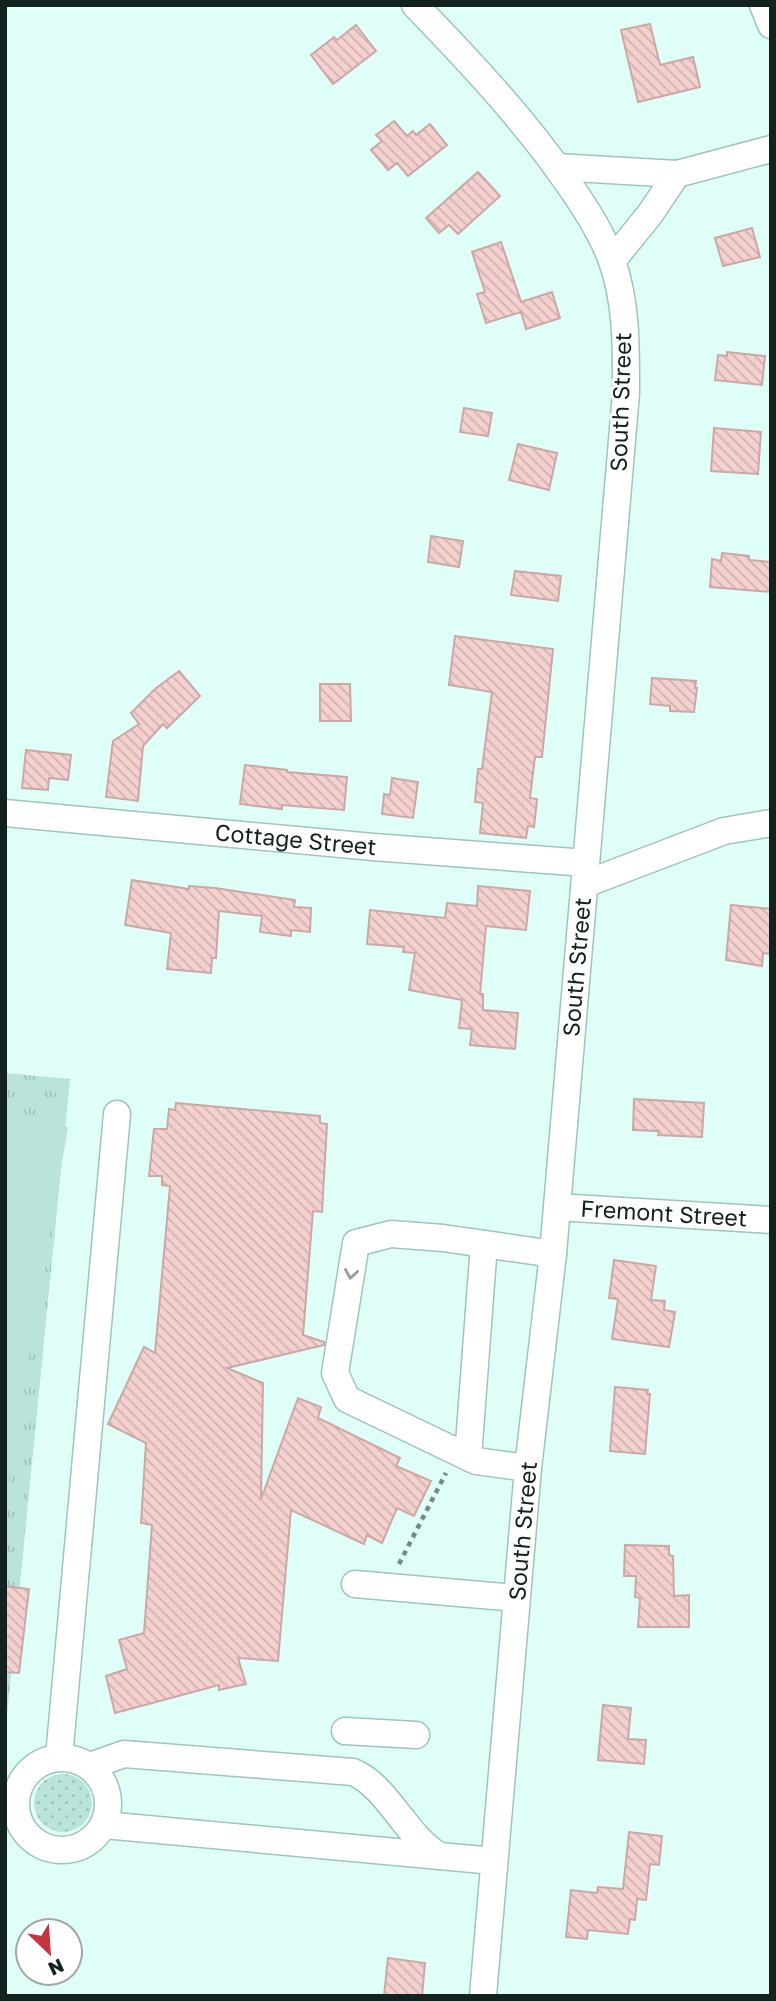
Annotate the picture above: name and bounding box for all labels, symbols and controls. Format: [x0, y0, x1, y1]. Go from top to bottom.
street label: South Street [604, 332, 636, 472]
street label: Cottage Street [214, 817, 378, 860]
street label: South Street [556, 896, 596, 1038]
street label: Fremont Street [580, 1193, 748, 1232]
one-way arrow [344, 1268, 359, 1280]
street label: South Street [502, 1460, 542, 1602]
north arrow [14, 1917, 84, 1987]
text: N [45, 1954, 68, 1981]

